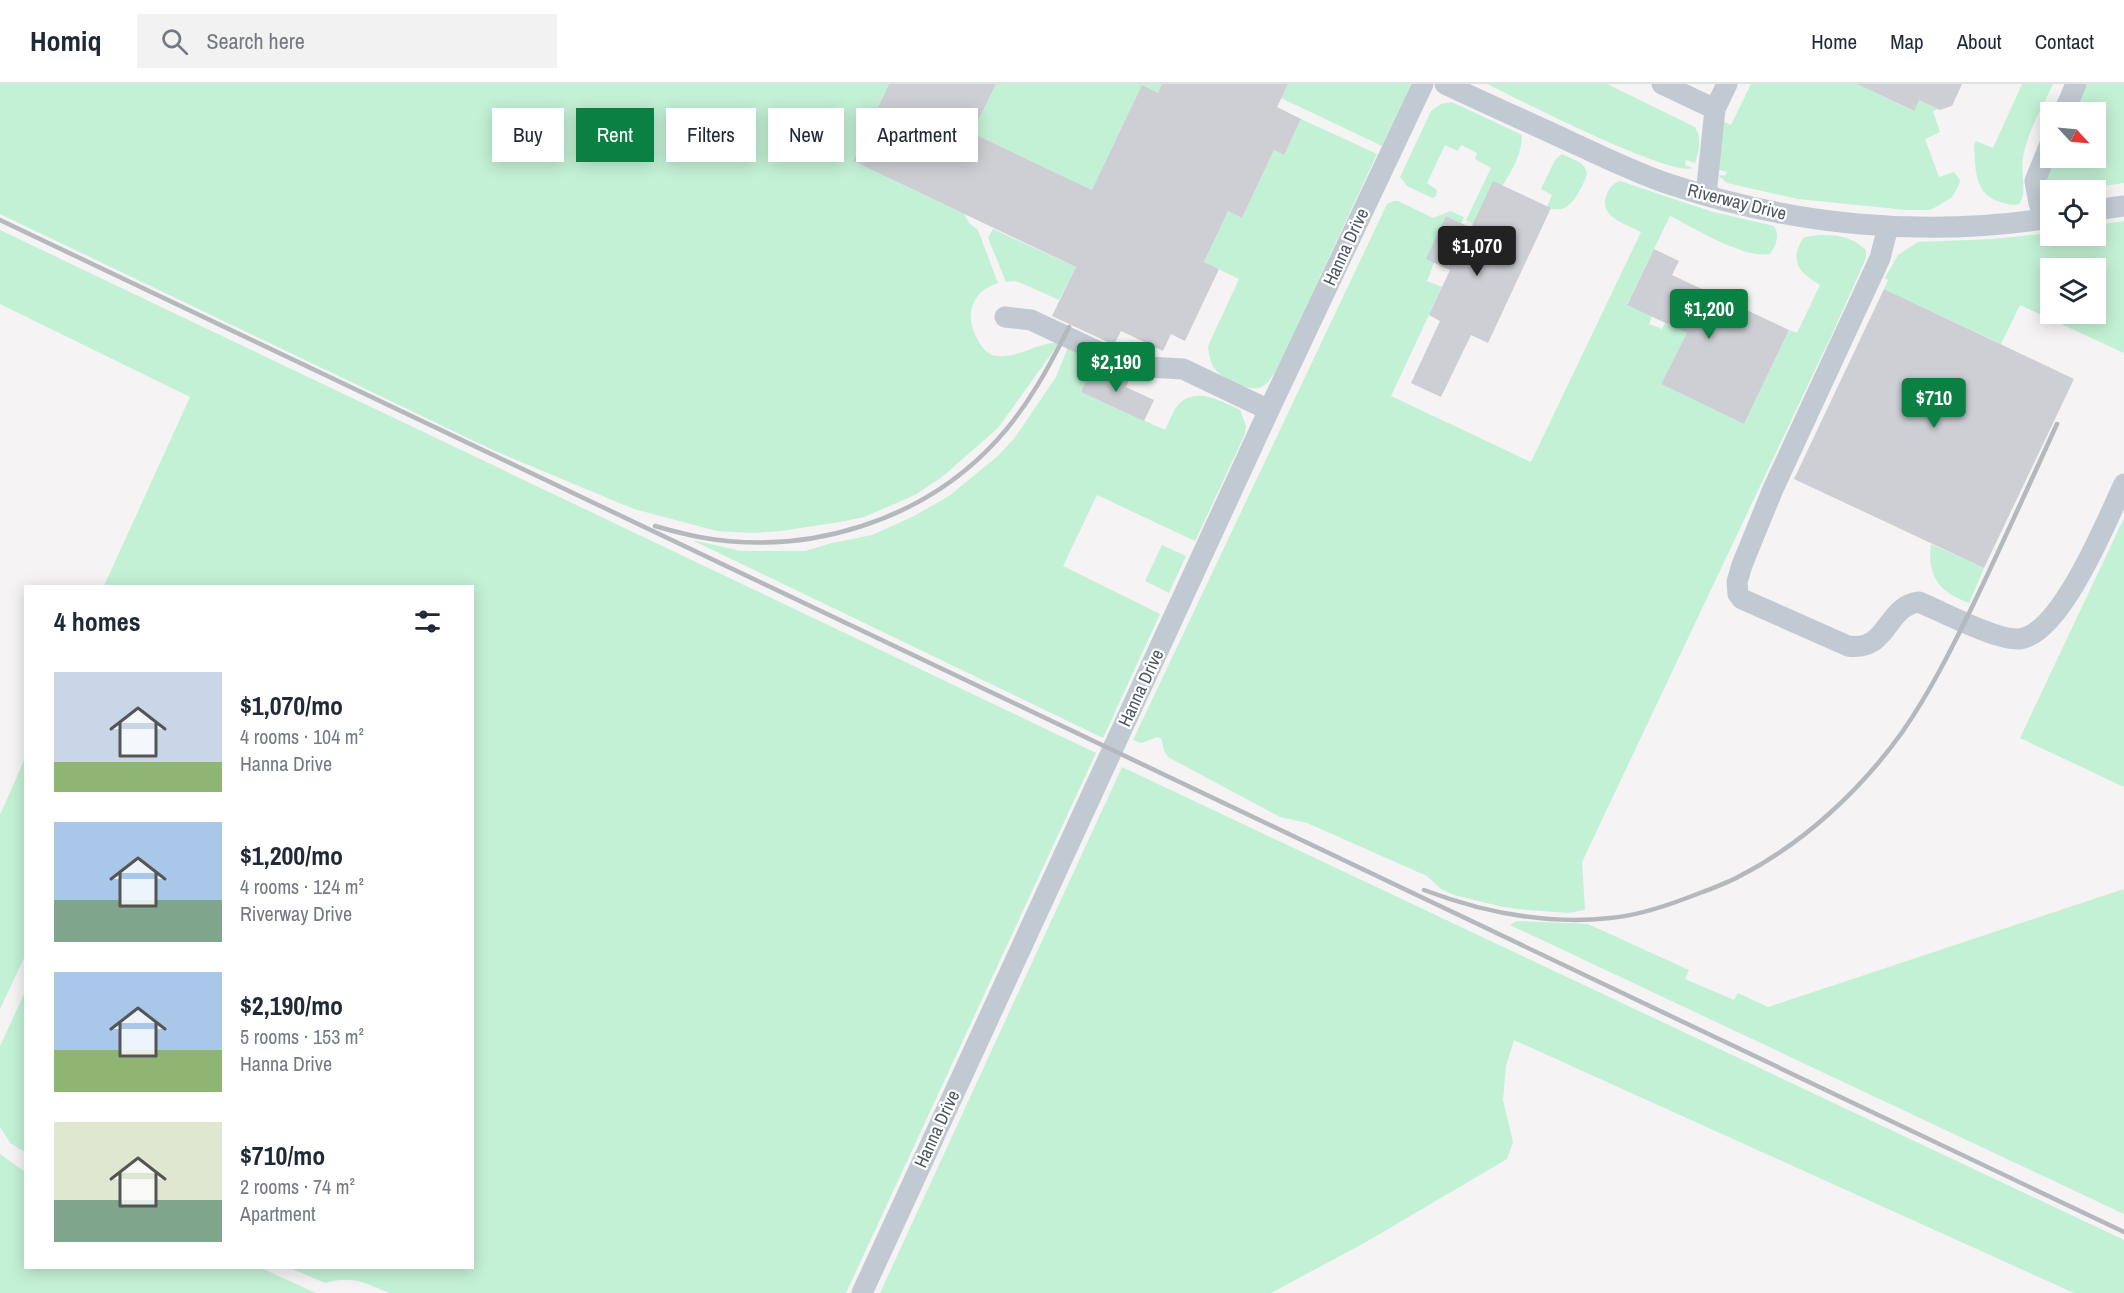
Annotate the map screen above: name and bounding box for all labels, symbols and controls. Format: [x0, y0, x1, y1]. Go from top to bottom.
search box [137, 14, 557, 68]
text: Homiq [30, 22, 101, 60]
icon: search [158, 25, 191, 58]
text: Search here [206, 26, 305, 56]
text: Home [1811, 27, 1857, 56]
text: Map [1890, 27, 1924, 56]
text: About [1957, 27, 2002, 56]
text: Contact [2035, 27, 2094, 56]
north arrow [2040, 102, 2106, 168]
map controls [2040, 102, 2106, 324]
chip: Buy [492, 108, 564, 162]
chip: Rent [576, 108, 654, 162]
chip: Filters [666, 108, 756, 162]
chip: New [768, 108, 844, 162]
chip: Apartment [856, 108, 978, 162]
street label: Riverway Drive [1685, 177, 1789, 226]
button: locate [2040, 180, 2106, 246]
street label: Hanna Drive [1317, 204, 1374, 290]
pin: $1,070 [1428, 226, 1526, 277]
text: $1,070 [1452, 232, 1502, 259]
button: layers [2040, 258, 2106, 324]
pin: $1,200 [1660, 289, 1758, 340]
text: $1,200 [1684, 295, 1734, 322]
pin: $2,190 [1067, 342, 1165, 393]
text: $2,190 [1091, 348, 1141, 375]
pin: $710 [1898, 378, 1970, 429]
text: $710 [1916, 384, 1952, 411]
text: 4 homes [54, 604, 141, 639]
icon: filters [411, 605, 444, 638]
street label: Hanna Drive [1112, 645, 1169, 731]
text: $1,070/mo [240, 688, 343, 723]
icon: home [102, 696, 174, 768]
text: 4 rooms · 104 m² [240, 723, 364, 750]
text: Hanna Drive [240, 750, 332, 777]
text: $1,200/mo [240, 838, 343, 873]
icon: home [102, 846, 174, 918]
text: 4 rooms · 124 m² [240, 873, 364, 900]
text: Riverway Drive [240, 900, 352, 927]
text: $2,190/mo [240, 988, 343, 1023]
icon: home [102, 996, 174, 1068]
text: 5 rooms · 153 m² [240, 1023, 364, 1050]
text: Hanna Drive [240, 1050, 332, 1077]
street label: Hanna Drive [908, 1086, 965, 1172]
text: $710/mo [240, 1138, 325, 1173]
icon: home [102, 1146, 174, 1218]
text: 2 rooms · 74 m² [240, 1173, 355, 1200]
text: Apartment [240, 1200, 316, 1227]

